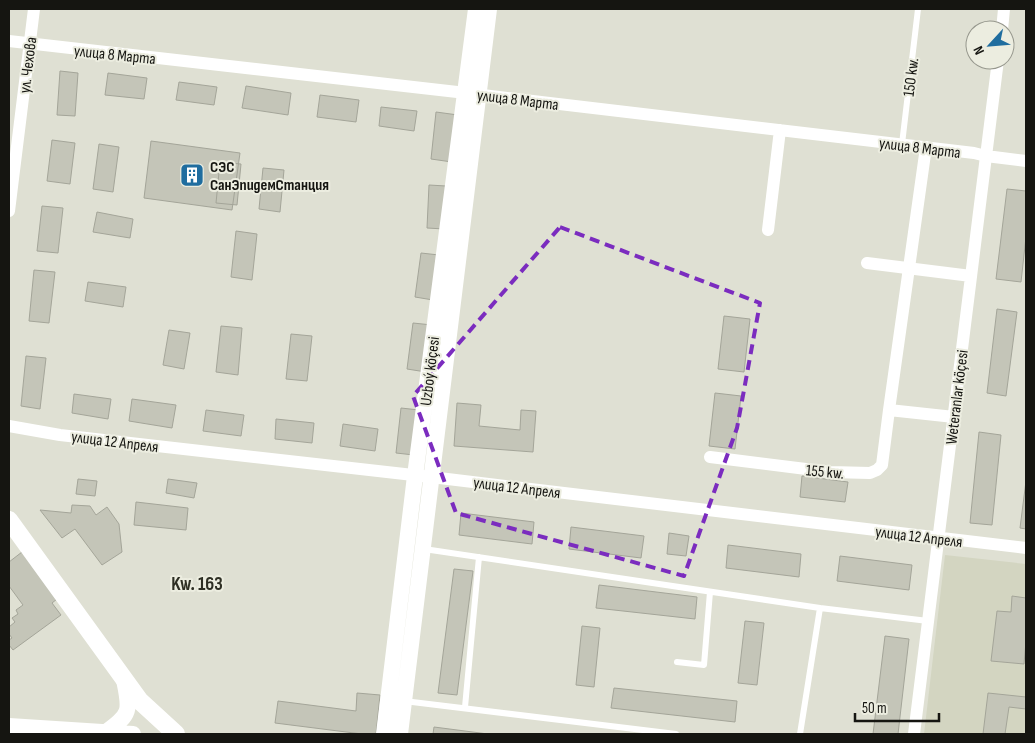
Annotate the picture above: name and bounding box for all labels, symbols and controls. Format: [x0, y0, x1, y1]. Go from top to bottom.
north arrow [965, 20, 1015, 70]
street label: ул. Чехова [16, 36, 41, 94]
street label: улица 8 Марта [73, 42, 157, 69]
text: N [969, 43, 988, 58]
street label: 150 kw. [900, 57, 923, 98]
street label: улица 8 Марта [476, 86, 560, 115]
street label: улица 8 Марта [878, 134, 962, 163]
place label: СЭС СанЭпидемСтанция [210, 158, 329, 195]
building icon: СЭС СанЭпидемСтанция [179, 162, 205, 188]
street label: Uzboý köçesi [417, 336, 444, 407]
street label: Weteranlar köçesi [942, 349, 973, 446]
street label: улица 12 Апреля [70, 428, 159, 457]
street label: 155 kw. [805, 461, 845, 484]
street label: улица 12 Апреля [472, 474, 561, 503]
street label: улица 12 Апреля [874, 523, 963, 552]
district label: Kw. 163 [171, 573, 223, 596]
scale bar [855, 690, 939, 722]
text: 50 m [862, 699, 887, 718]

